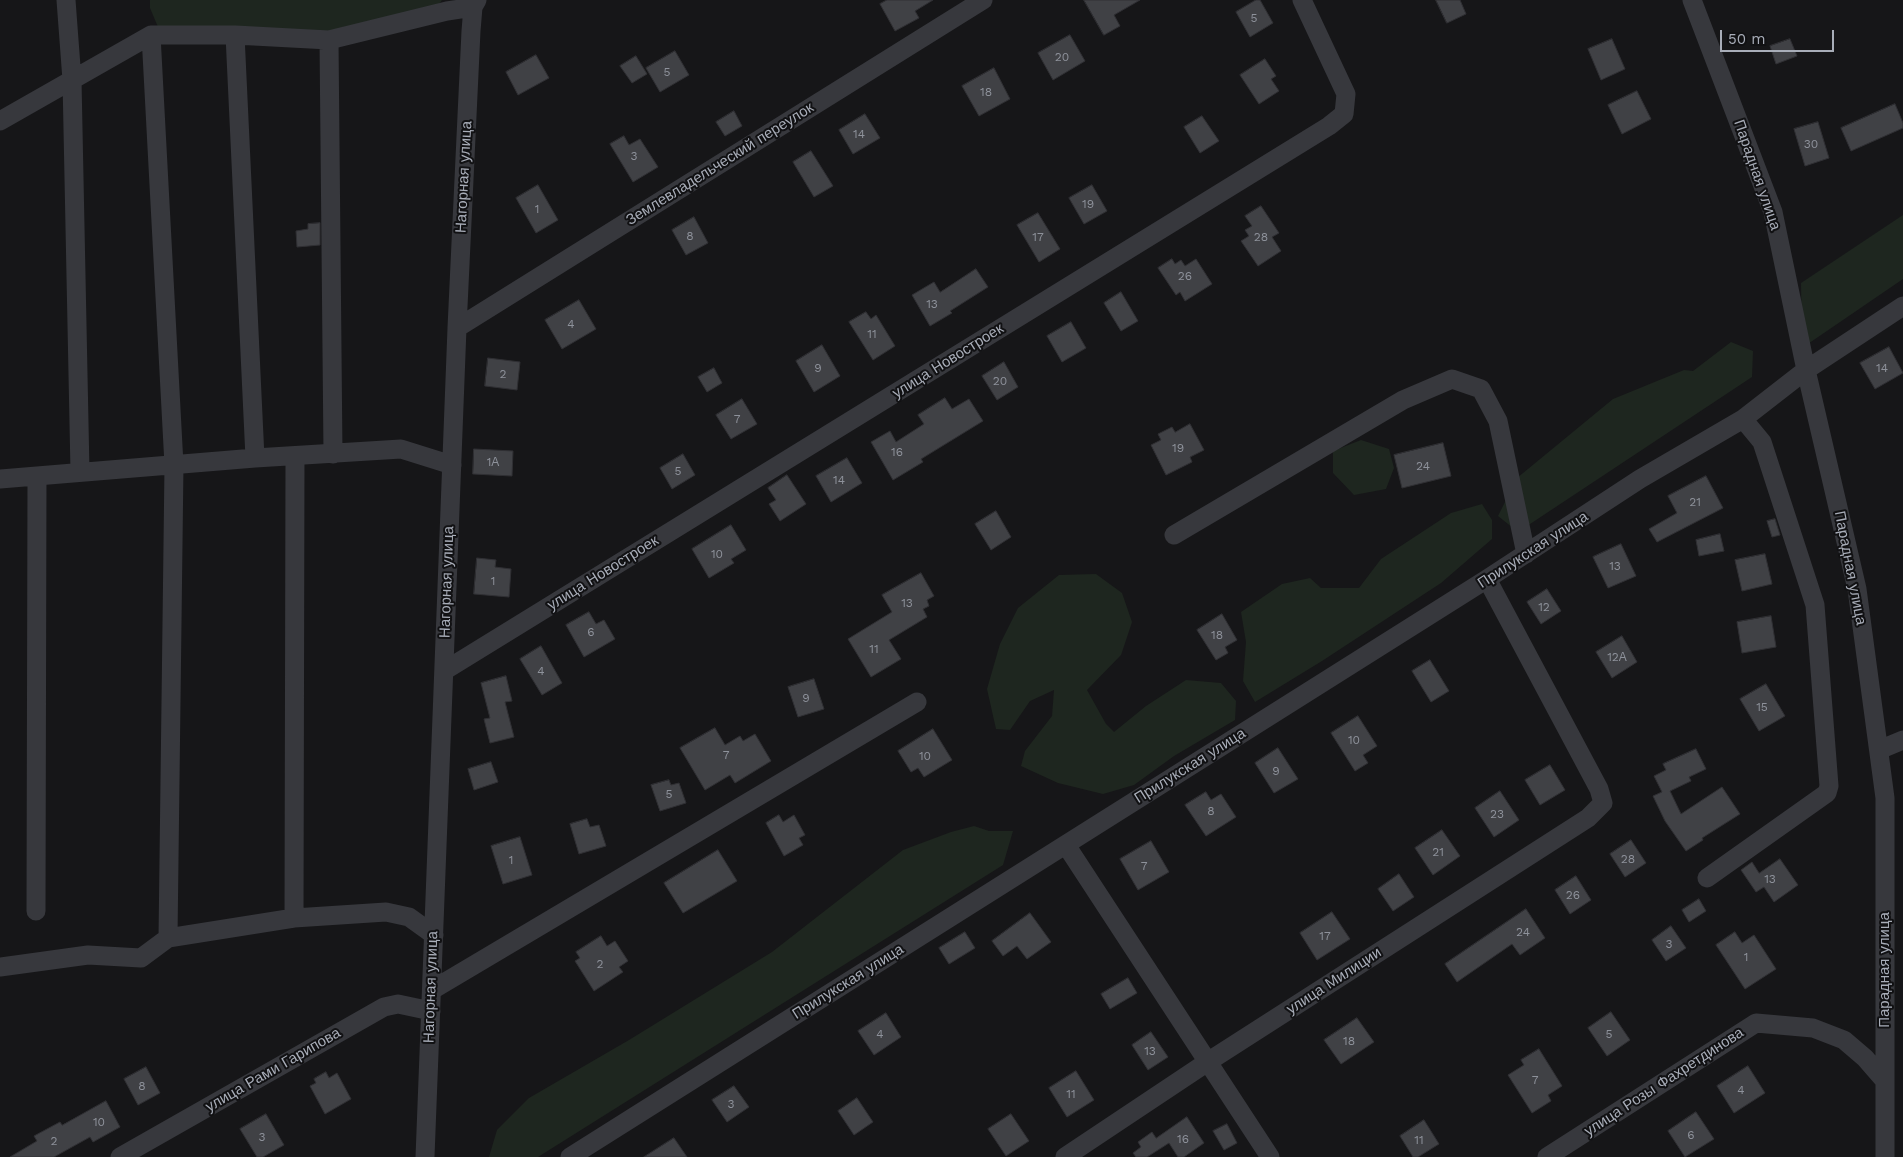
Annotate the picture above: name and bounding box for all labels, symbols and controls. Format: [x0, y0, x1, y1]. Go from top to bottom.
house number: 5 [1251, 11, 1257, 25]
scale bar [1723, 20, 1837, 52]
text: 50 m [1728, 30, 1765, 48]
house number: 20 [1055, 50, 1069, 64]
house number: 5 [664, 65, 670, 79]
house number: 18 [980, 85, 992, 99]
street label: Землевладельческий переулок [623, 99, 817, 229]
street label: Парадная улица [1730, 117, 1784, 233]
street label: Нагорная улица [452, 121, 476, 233]
house number: 14 [853, 127, 865, 141]
house number: 30 [1804, 137, 1818, 151]
house number: 3 [631, 149, 637, 163]
house number: 19 [1082, 197, 1094, 211]
house number: 1 [535, 202, 539, 216]
house number: 8 [686, 229, 694, 243]
house number: 17 [1032, 230, 1044, 244]
house number: 28 [1254, 230, 1268, 244]
house number: 26 [1178, 269, 1192, 283]
house number: 13 [926, 297, 938, 311]
house number: 4 [567, 317, 575, 331]
street label: улица Новостроек [889, 320, 1007, 402]
house number: 11 [867, 327, 877, 341]
house number: 9 [814, 361, 822, 375]
house number: 14 [1876, 361, 1888, 375]
house number: 2 [500, 367, 506, 381]
house number: 20 [993, 374, 1007, 388]
house number: 7 [734, 412, 740, 426]
house number: 19 [1172, 441, 1184, 455]
house number: 16 [891, 445, 903, 459]
house number: 1А [487, 455, 499, 469]
house number: 24 [1416, 459, 1430, 473]
house number: 5 [675, 464, 681, 478]
house number: 14 [833, 473, 845, 487]
house number: 21 [1689, 495, 1701, 509]
street label: Прилукская улица [1475, 508, 1591, 592]
street label: Парадная улица [1830, 510, 1870, 626]
street label: Нагорная улица [436, 526, 458, 638]
street label: улица Новостроек [544, 532, 662, 614]
house number: 10 [711, 547, 723, 561]
house number: 13 [1609, 559, 1621, 573]
house number: 1 [491, 574, 495, 588]
house number: 13 [901, 596, 913, 610]
house number: 12 [1538, 600, 1550, 614]
house number: 6 [587, 625, 595, 639]
house number: 18 [1211, 628, 1223, 642]
house number: 11 [869, 642, 879, 656]
house number: 12А [1607, 650, 1627, 664]
house number: 4 [537, 664, 545, 678]
house number: 9 [802, 691, 810, 705]
house number: 15 [1756, 700, 1768, 714]
street label: Прилукская улица [1131, 725, 1249, 807]
house number: 10 [1348, 733, 1360, 747]
house number: 7 [723, 748, 729, 762]
house number: 10 [919, 749, 931, 763]
house number: 9 [1272, 764, 1280, 778]
house number: 5 [666, 787, 672, 801]
house number: 8 [1207, 804, 1215, 818]
house number: 23 [1490, 807, 1504, 821]
house number: 21 [1432, 845, 1444, 859]
house number: 28 [1621, 852, 1635, 866]
house number: 1 [509, 853, 513, 867]
house number: 7 [1141, 859, 1147, 873]
house number: 13 [1764, 872, 1776, 886]
house number: 26 [1566, 888, 1580, 902]
street label: Парадная улица [1876, 912, 1894, 1028]
house number: 24 [1516, 925, 1530, 939]
house number: 17 [1319, 929, 1331, 943]
street label: Нагорная улица [420, 931, 442, 1043]
house number: 3 [1666, 937, 1672, 951]
street label: Прилукская улица [789, 941, 907, 1023]
street label: улица Милиции [1283, 944, 1385, 1018]
house number: 1 [1744, 950, 1748, 964]
house number: 2 [597, 957, 603, 971]
street label: улица Рами Гарипова [202, 1024, 344, 1116]
street label: улица Розы Фахретдинова [1581, 1024, 1747, 1140]
house number: 4 [876, 1027, 884, 1041]
house number: 5 [1606, 1027, 1612, 1041]
house number: 18 [1343, 1034, 1355, 1048]
house number: 13 [1144, 1044, 1156, 1058]
house number: 7 [1532, 1073, 1538, 1087]
house number: 8 [138, 1079, 146, 1093]
house number: 4 [1737, 1083, 1745, 1097]
house number: 11 [1066, 1087, 1076, 1101]
house number: 3 [728, 1097, 734, 1111]
house number: 10 [93, 1115, 105, 1129]
house number: 6 [1687, 1128, 1695, 1142]
house number: 3 [259, 1130, 265, 1144]
house number: 16 [1177, 1132, 1189, 1146]
house number: 11 [1414, 1133, 1424, 1147]
house number: 2 [51, 1134, 57, 1148]

